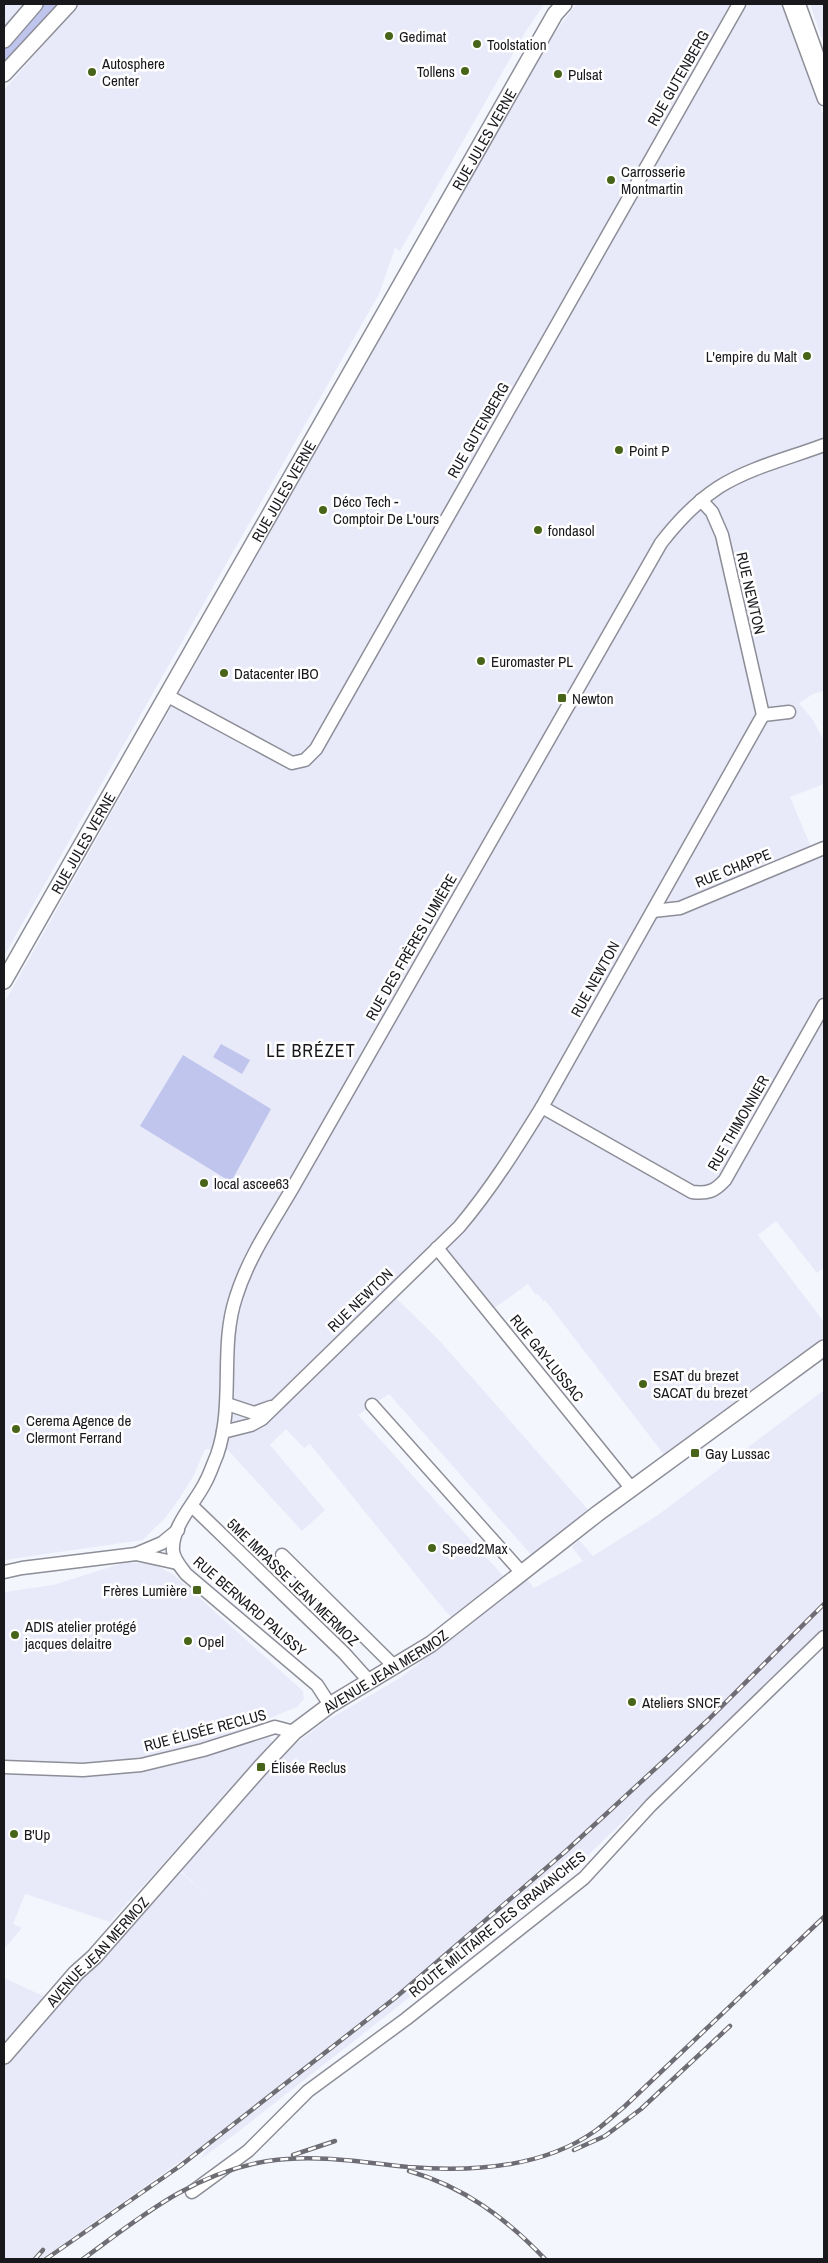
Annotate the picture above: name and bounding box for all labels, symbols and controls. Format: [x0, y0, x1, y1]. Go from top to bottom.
place label: Gedimat [399, 26, 447, 47]
street label: RUE GUTENBERG [642, 26, 714, 130]
marker: Gedimat [383, 30, 395, 42]
place label: Toolstation [487, 34, 547, 55]
marker: Toolstation [471, 38, 483, 50]
place label: Autosphere Center [101, 53, 165, 91]
place label: Tollens [417, 61, 455, 82]
place label: Pulsat [568, 64, 603, 85]
marker: Tollens [459, 65, 471, 77]
marker: Autosphere Center [86, 66, 98, 78]
marker: Pulsat [552, 68, 564, 80]
street label: RUE JULES VERNE [446, 85, 521, 194]
place label: Carrosserie Montmartin [621, 161, 685, 199]
marker: Carrosserie Montmartin [605, 174, 617, 186]
place label: L'empire du Malt [706, 346, 798, 367]
marker: L'empire du Malt [801, 350, 813, 362]
street label: RUE GUTENBERG [442, 378, 514, 482]
street label: RUE JULES VERNE [246, 436, 320, 546]
place label: Point P [629, 440, 669, 461]
marker: Point P [613, 444, 625, 456]
place label: Déco Tech - Comptoir De L'ours [333, 491, 439, 529]
marker: Déco Tech - Comptoir De L'ours [317, 504, 329, 516]
place label: fondasol [548, 520, 595, 541]
marker: fondasol [532, 524, 544, 536]
street label: RUE NEWTON [731, 550, 771, 636]
place label: Euromaster PL [491, 651, 573, 672]
marker: Euromaster PL [475, 655, 487, 667]
place label: Datacenter IBO [234, 663, 319, 684]
marker: Datacenter IBO [218, 667, 230, 679]
place label: Newton [572, 688, 614, 709]
marker: Newton [556, 692, 568, 704]
street label: RUE JULES VERNE [45, 788, 120, 897]
street label: RUE CHAPPE [692, 843, 774, 893]
street label: RUE DES FRÈRES LUMIÈRE [360, 870, 462, 1024]
street label: RUE NEWTON [565, 937, 625, 1021]
district label: LE BRÉZET [266, 1038, 356, 1063]
street label: RUE THIMONNIER [702, 1071, 774, 1175]
place label: local ascee63 [214, 1173, 289, 1194]
marker: local ascee63 [198, 1177, 210, 1189]
street label: RUE NEWTON [323, 1263, 397, 1337]
street label: RUE GAY-LUSSAC [505, 1310, 589, 1406]
place label: ESAT du brezet SACAT du brezet [653, 1365, 748, 1403]
marker: ESAT du brezet SACAT du brezet [637, 1378, 649, 1390]
place label: Cerema Agence de Clermont Ferrand [26, 1410, 131, 1448]
marker: Cerema Agence de Clermont Ferrand [10, 1423, 22, 1435]
place label: Gay Lussac [705, 1443, 770, 1464]
marker: Gay Lussac [689, 1447, 701, 1459]
street label: 5ME IMPASSE JEAN MERMOZ [223, 1514, 364, 1651]
place label: Speed2Max [442, 1538, 508, 1559]
marker: Speed2Max [426, 1542, 438, 1554]
street label: RUE BERNARD PALISSY [189, 1551, 312, 1661]
place label: Frères Lumière [103, 1580, 187, 1601]
marker: Frères Lumière [191, 1584, 203, 1596]
place label: ADIS atelier protégé jacques delaitre [24, 1616, 137, 1654]
street label: AVENUE JEAN MERMOZ [318, 1624, 452, 1718]
marker: ADIS atelier protégé jacques delaitre [9, 1629, 21, 1641]
place label: Opel [198, 1631, 224, 1652]
marker: Opel [182, 1635, 194, 1647]
place label: Ateliers SNCF [641, 1692, 721, 1713]
marker: Ateliers SNCF [626, 1696, 638, 1708]
street label: RUE ÉLISÉE RECLUS [142, 1704, 268, 1756]
place label: Élisée Reclus [271, 1757, 346, 1778]
marker: Élisée Reclus [255, 1761, 267, 1773]
place label: B'Up [24, 1824, 50, 1845]
marker: B'Up [8, 1828, 20, 1840]
street label: ROUTE MILITAIRE DES GRAVANCHES [404, 1846, 590, 2002]
street label: AVENUE JEAN MERMOZ [40, 1892, 153, 2012]

